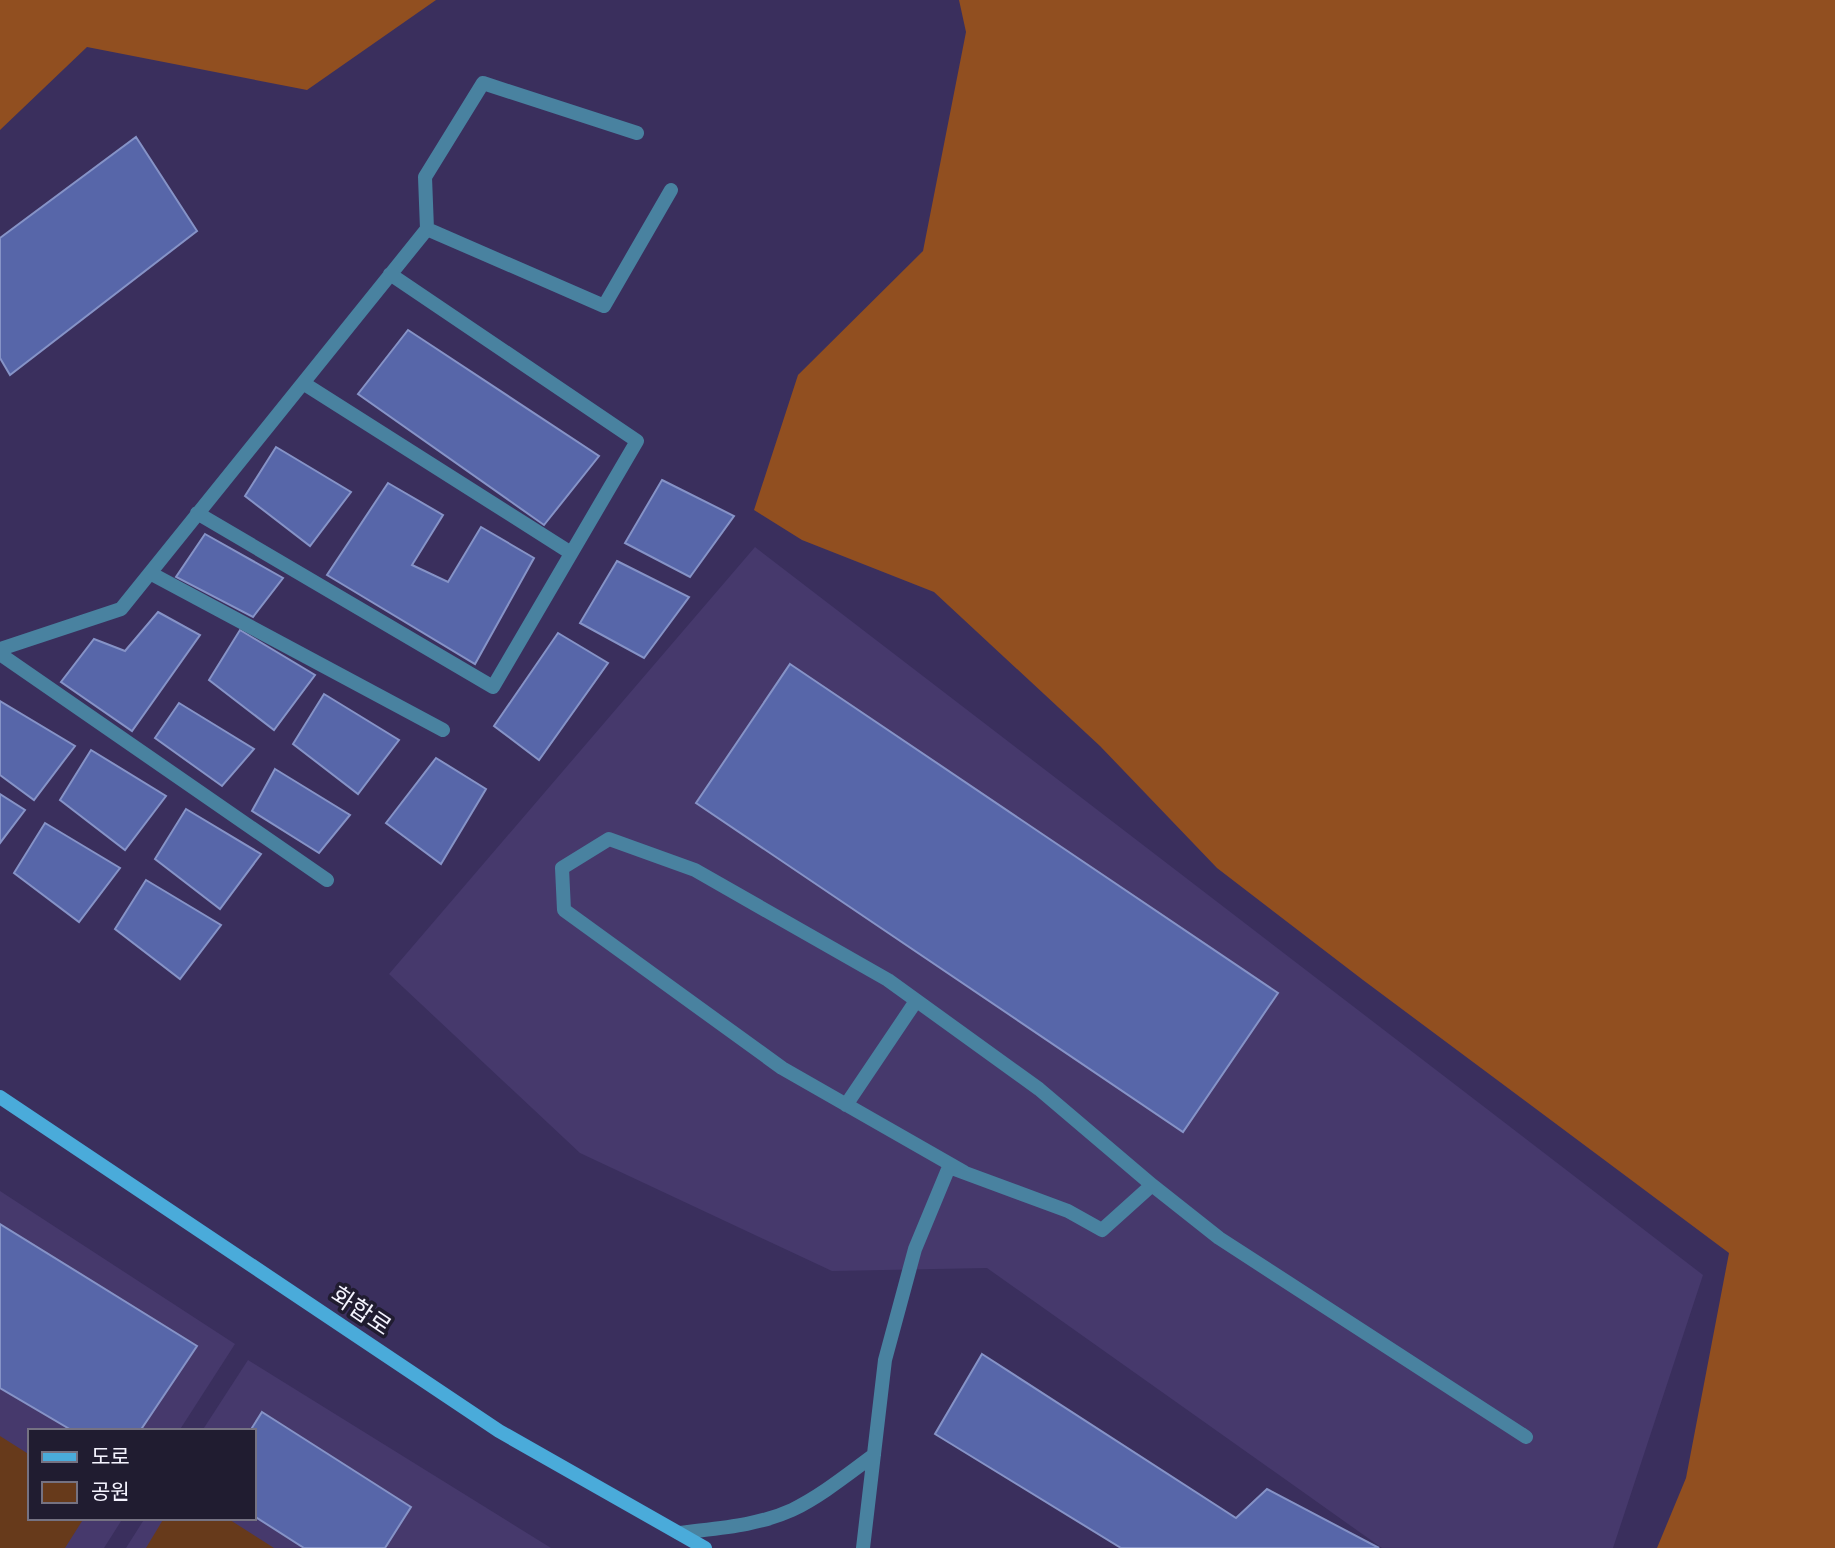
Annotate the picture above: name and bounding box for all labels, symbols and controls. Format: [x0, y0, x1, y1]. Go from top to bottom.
street label: 화합로 [325, 1279, 397, 1343]
legend [28, 1429, 256, 1520]
text: 도로 [91, 1443, 130, 1471]
text: 공원 [91, 1478, 130, 1506]

